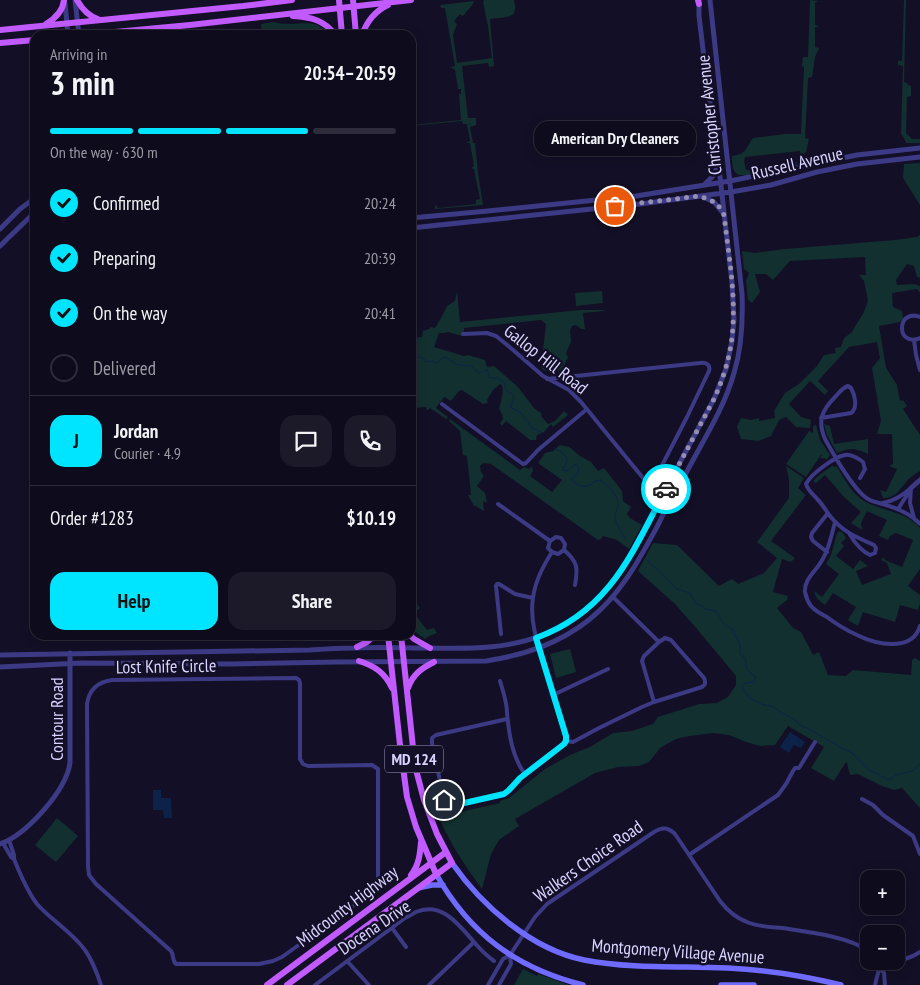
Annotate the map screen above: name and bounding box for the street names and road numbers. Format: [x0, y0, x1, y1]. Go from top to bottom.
street label: Christopher Avenue [691, 54, 727, 176]
street label: Russell Avenue [749, 141, 845, 185]
street label: Gallop Hill Road [499, 319, 593, 399]
street label: Lost Knife Circle [116, 654, 216, 678]
street label: Contour Road [45, 677, 68, 761]
road number: MD 124 [385, 746, 443, 772]
street label: Walkers Choice Road [529, 815, 647, 907]
street label: Midcounty Highway [292, 860, 403, 952]
street label: Docena Drive [333, 894, 415, 960]
street label: Montgomery Village Avenue [591, 933, 765, 969]

